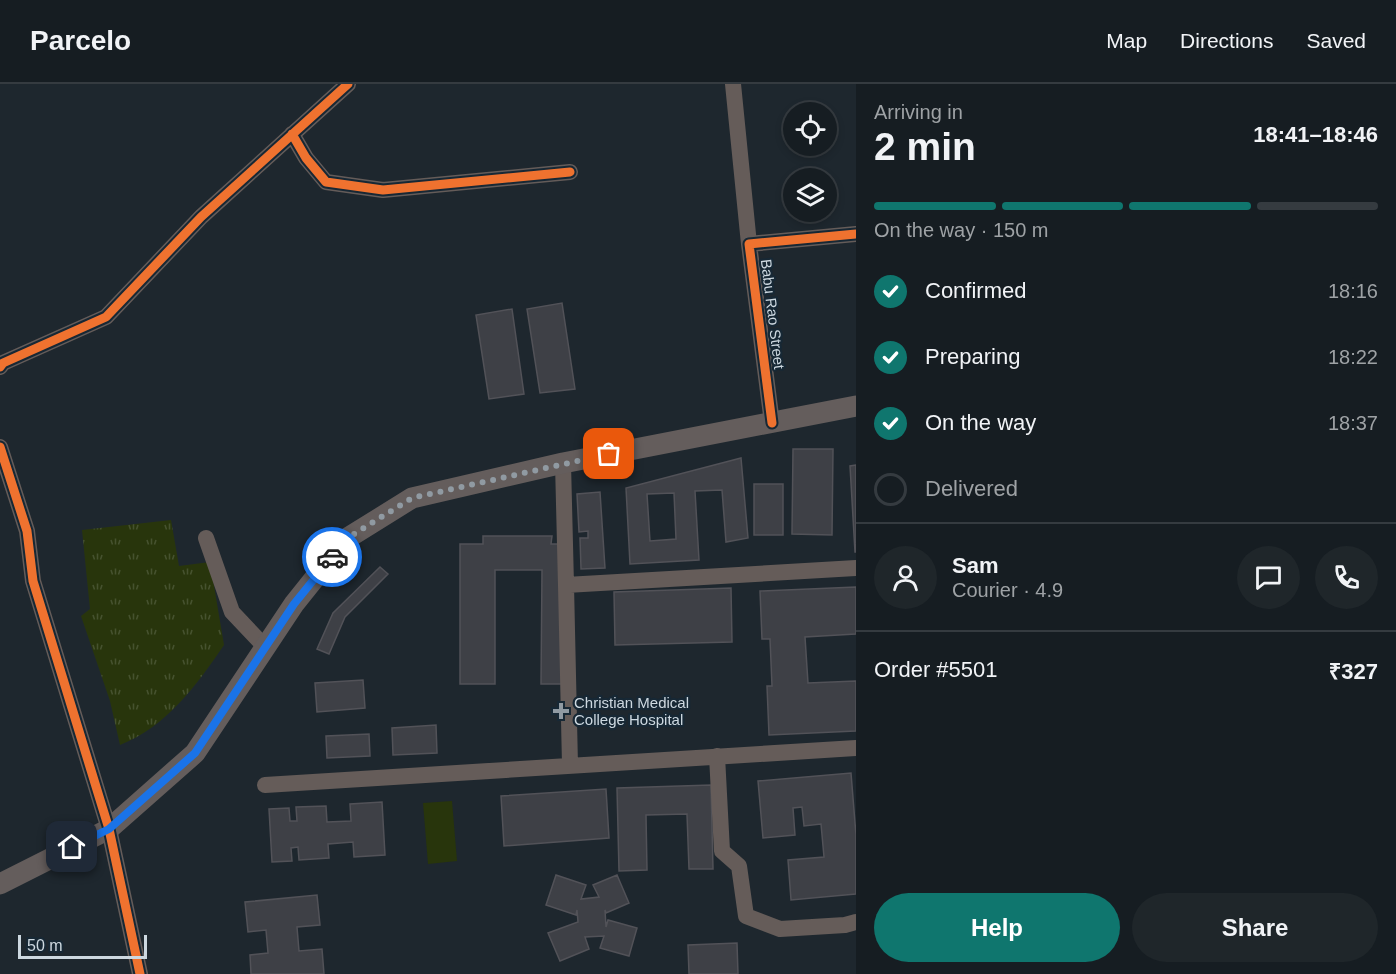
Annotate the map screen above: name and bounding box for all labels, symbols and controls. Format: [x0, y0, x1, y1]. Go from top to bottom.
text: Parcelo [30, 25, 131, 56]
text: Map [1106, 29, 1147, 52]
text: Directions [1180, 29, 1273, 52]
text: Saved [1306, 29, 1366, 52]
text: Arriving in [874, 101, 963, 123]
map controls [783, 102, 837, 222]
button: locate [783, 102, 837, 156]
text: 18:41–18:46 [1253, 122, 1378, 147]
text: 2 min [874, 125, 976, 168]
button: layers [783, 168, 837, 222]
text: On the way · 150 m [874, 219, 1049, 241]
street label: Babu Rao Street [758, 258, 788, 371]
icon: check [874, 275, 907, 308]
text: Confirmed [925, 278, 1026, 303]
text: 18:16 [1328, 280, 1378, 302]
icon: check [874, 341, 907, 374]
text: Preparing [925, 344, 1020, 369]
text: 18:22 [1328, 346, 1378, 368]
icon: check [874, 407, 907, 440]
text: On the way [925, 410, 1036, 435]
text: 18:37 [1328, 412, 1378, 434]
pin [583, 428, 634, 479]
icon: bag [592, 437, 625, 470]
text: Delivered [925, 476, 1018, 501]
courier [302, 527, 362, 587]
icon: car [316, 541, 349, 574]
button: person [874, 546, 937, 609]
button: chat [1237, 546, 1300, 609]
button: phone [1315, 546, 1378, 609]
text: Sam [952, 553, 998, 578]
text: Courier · 4.9 [952, 579, 1063, 601]
text: Order #5501 [874, 657, 998, 682]
text: ₹327 [1329, 659, 1378, 684]
place label: Christian Medical College Hospital [574, 694, 689, 728]
marker: Christian Medical College Hospital [552, 702, 570, 720]
pin [46, 821, 97, 872]
icon: home [55, 830, 88, 863]
button: Help [874, 893, 1120, 962]
button: Share [1132, 893, 1378, 962]
scale bar [18, 932, 147, 960]
text: 50 m [27, 937, 63, 954]

